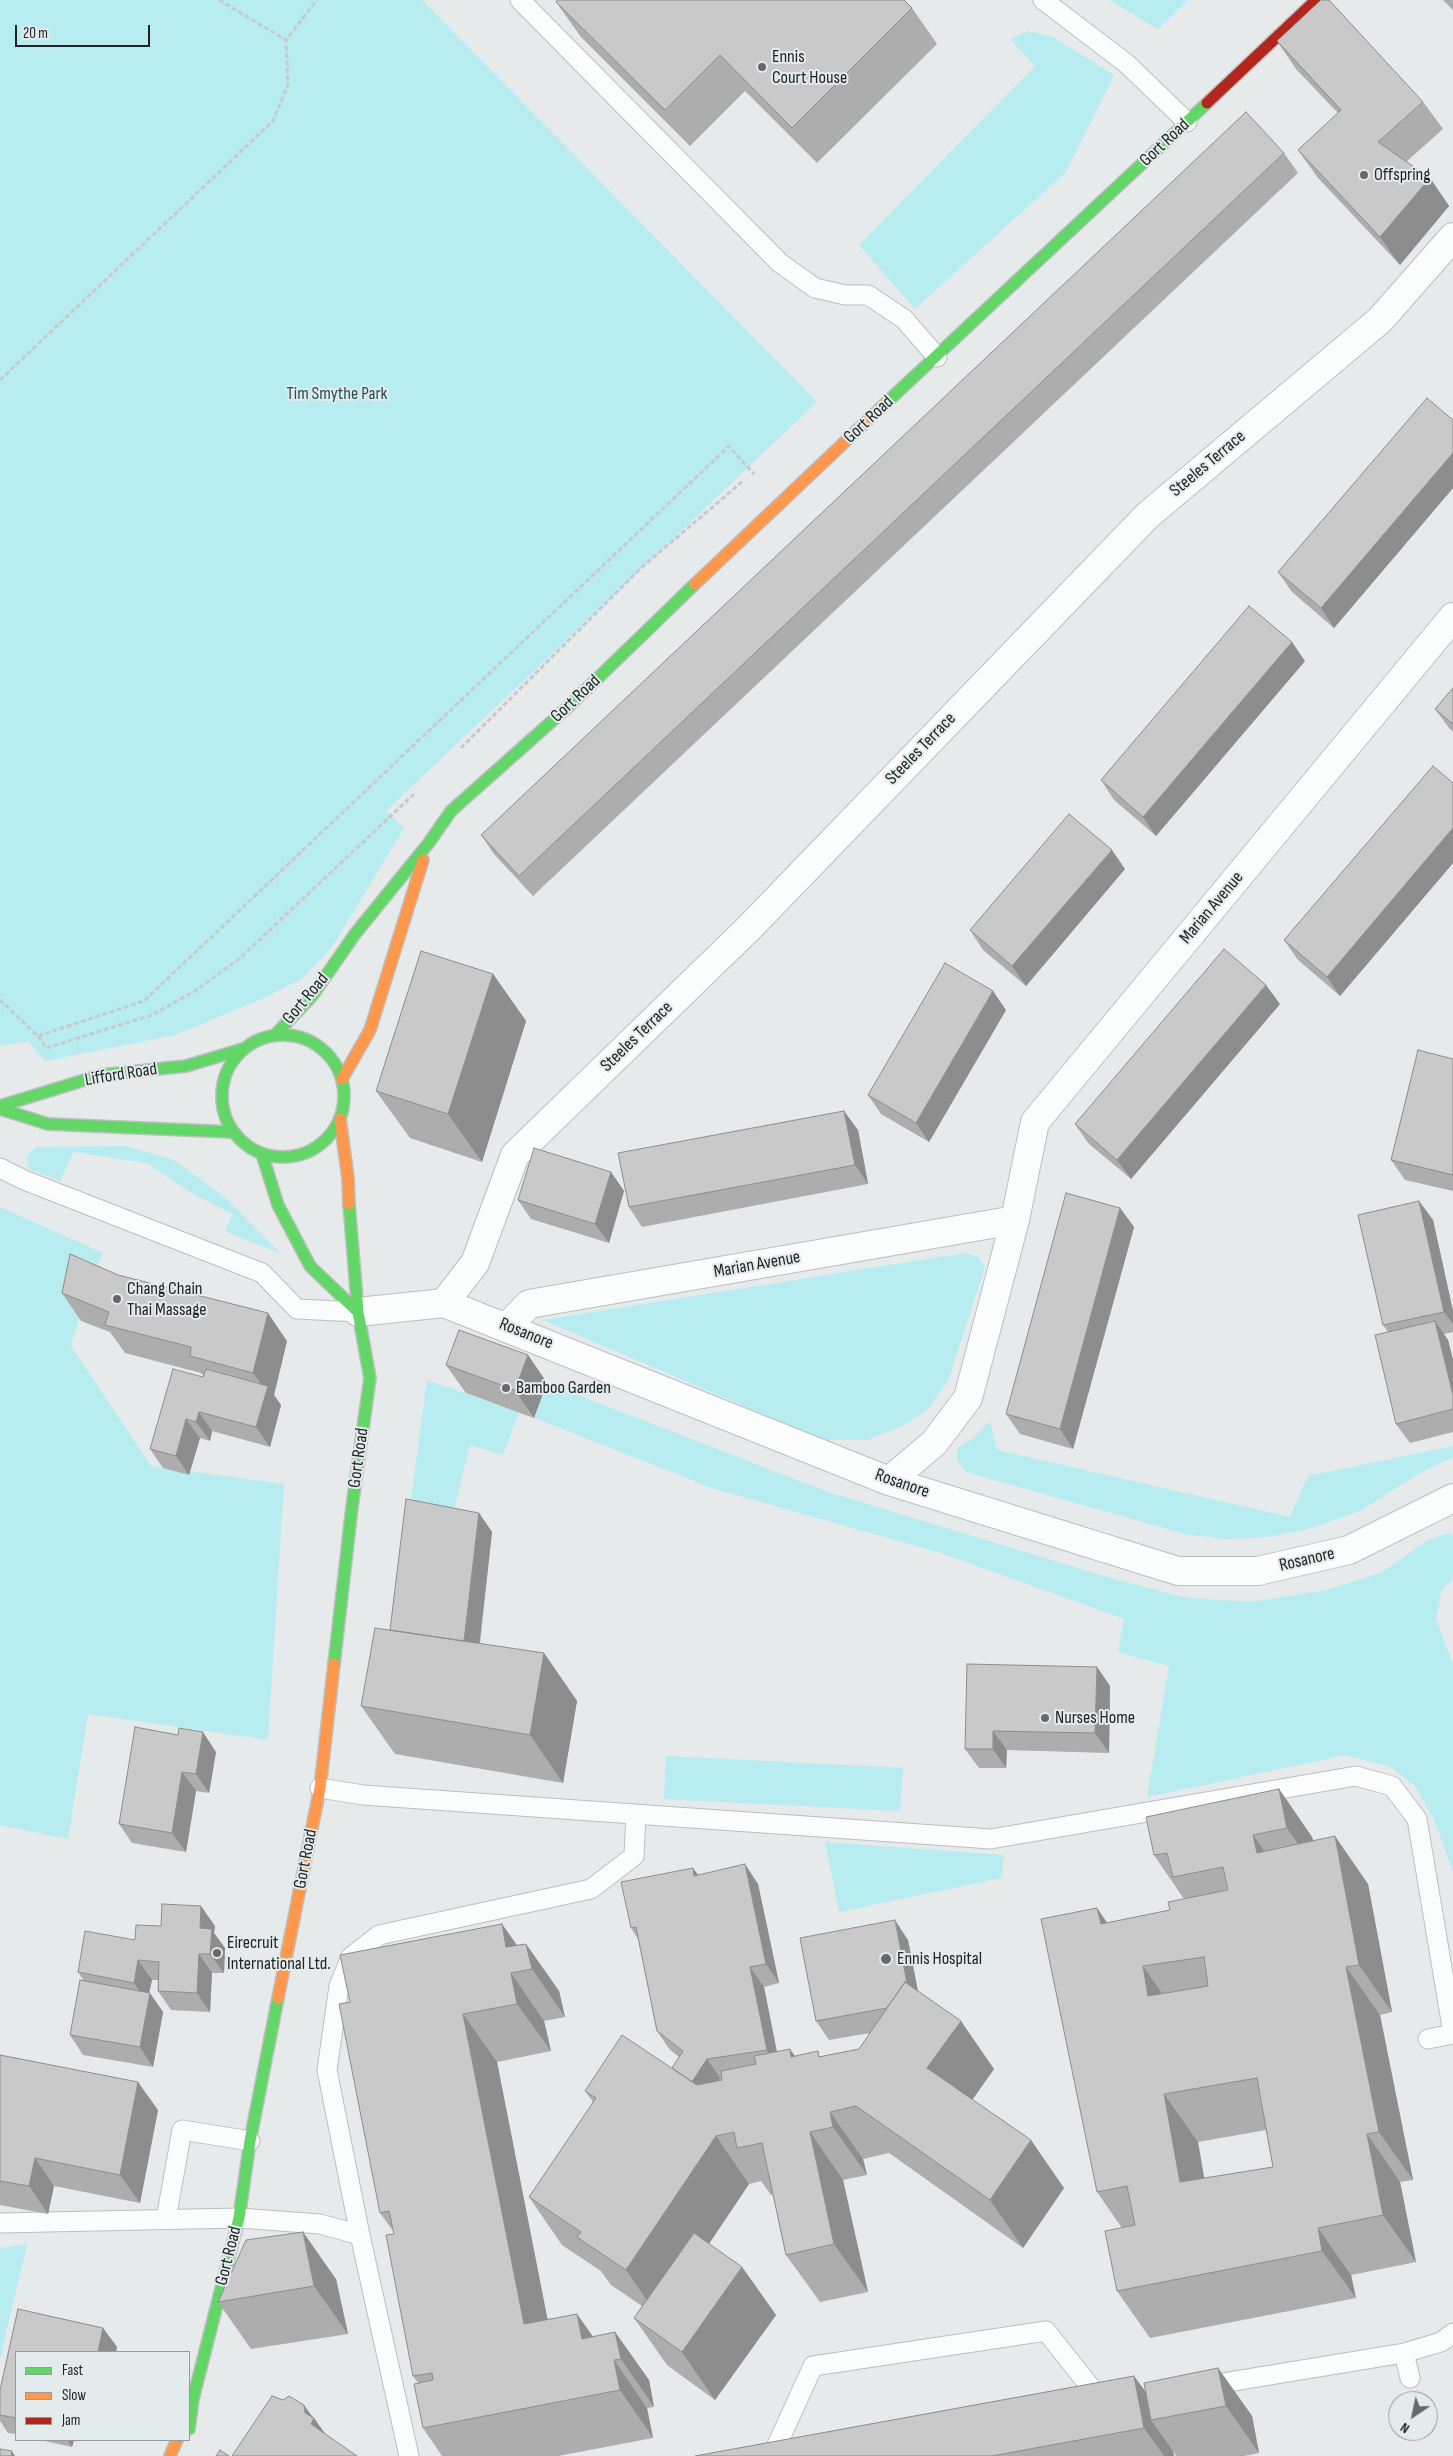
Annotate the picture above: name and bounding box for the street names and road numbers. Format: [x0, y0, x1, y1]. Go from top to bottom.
street label: Gort Road [1136, 115, 1194, 171]
street label: Gort Road [840, 392, 898, 448]
street label: Steeles Terrace [1166, 426, 1250, 502]
street label: Gort Road [547, 671, 605, 727]
street label: Steeles Terrace [881, 708, 961, 790]
street label: Marian Avenue [1176, 867, 1248, 949]
street label: Gort Road [278, 969, 334, 1029]
street label: Steeles Terrace [596, 997, 678, 1077]
street label: Lifford Road [83, 1059, 159, 1091]
street label: Marian Avenue [712, 1247, 802, 1283]
street label: Rosanore [496, 1313, 556, 1355]
street label: Gort Road [344, 1427, 374, 1489]
street label: Rosanore [872, 1465, 932, 1503]
street label: Rosanore [1277, 1543, 1337, 1577]
street label: Gort Road [290, 1827, 322, 1891]
street label: Gort Road [211, 2224, 247, 2288]

